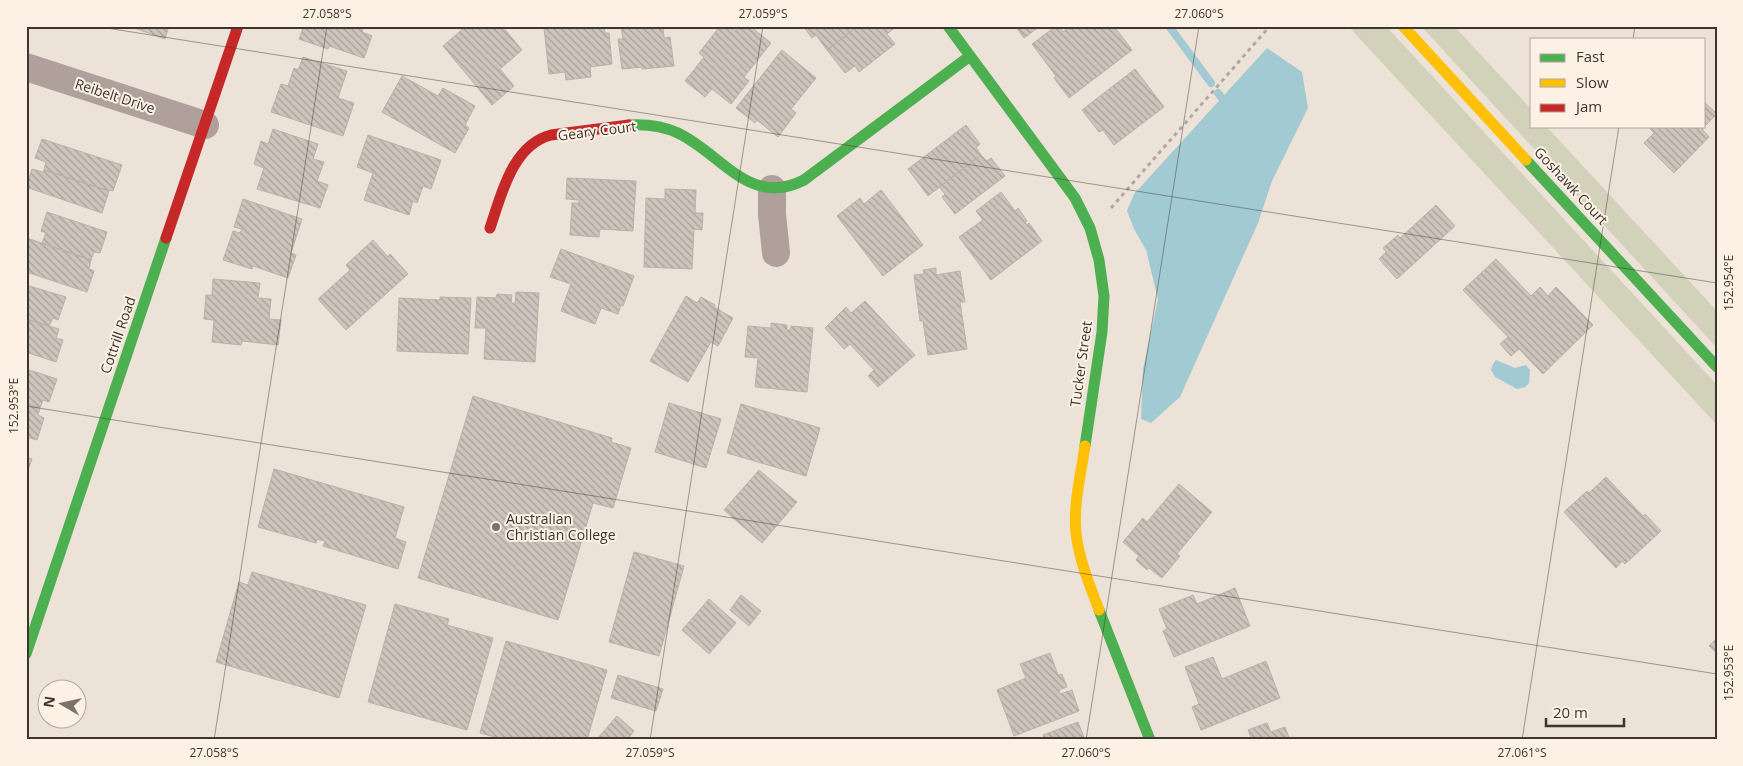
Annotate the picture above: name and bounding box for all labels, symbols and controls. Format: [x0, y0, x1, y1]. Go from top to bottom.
text: 27.058°S [302, 5, 352, 22]
text: 27.059°S [738, 5, 788, 22]
text: 27.060°S [1174, 5, 1224, 22]
legend [1530, 38, 1706, 128]
text: Fast [1576, 46, 1605, 66]
text: Slow [1576, 72, 1609, 92]
street label: Reibelt Drive [73, 74, 158, 117]
text: Jam [1574, 96, 1602, 116]
street label: Geary Court [557, 116, 637, 145]
street label: Goshawk Court [1530, 143, 1612, 229]
text: 152.954°E [1720, 255, 1737, 311]
street label: Cottrill Road [95, 294, 140, 376]
street label: Tucker Street [1065, 320, 1096, 408]
text: 152.953°E [5, 378, 22, 434]
place label: Australian Christian College [506, 509, 616, 544]
marker: Australian Christian College [490, 521, 502, 533]
text: 152.953°E [1720, 645, 1737, 701]
north arrow [38, 678, 88, 728]
text: N [38, 695, 59, 709]
scale bar [1546, 696, 1623, 728]
text: 20 m [1553, 702, 1588, 722]
text: 27.058°S [189, 744, 239, 761]
text: 27.059°S [625, 744, 675, 761]
text: 27.060°S [1061, 744, 1111, 761]
text: 27.061°S [1497, 744, 1547, 761]

